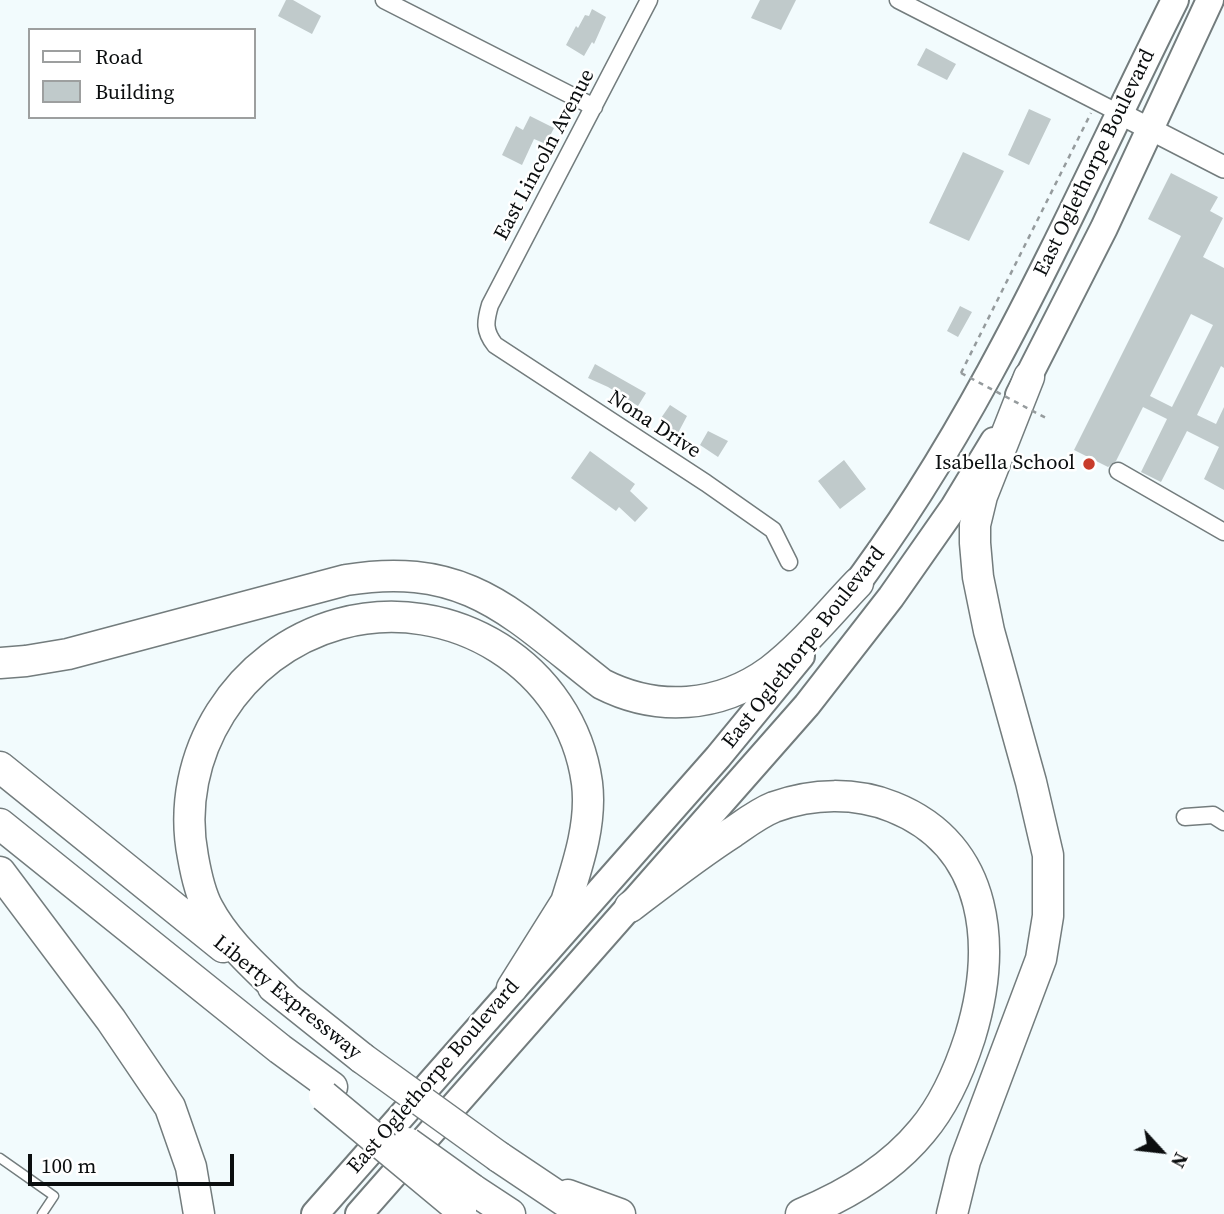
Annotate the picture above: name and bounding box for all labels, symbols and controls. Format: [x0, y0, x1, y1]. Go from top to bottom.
legend [28, 28, 256, 119]
text: Road [95, 42, 143, 71]
street label: East Oglethorpe Boulevard [1029, 45, 1161, 281]
street label: East Lincoln Avenue [489, 65, 601, 245]
text: Building [95, 77, 174, 106]
street label: Nona Drive [603, 386, 705, 464]
place label: Isabella School [935, 451, 1075, 477]
marker: Isabella School [1081, 456, 1097, 472]
street label: East Oglethorpe Boulevard [717, 542, 891, 754]
street label: Liberty Expressway [208, 930, 366, 1066]
street label: East Oglethorpe Boulevard [343, 975, 525, 1179]
north arrow [1126, 1116, 1196, 1186]
scale bar [32, 1140, 238, 1184]
text: N [1165, 1148, 1194, 1173]
text: 100 m [41, 1151, 96, 1180]

